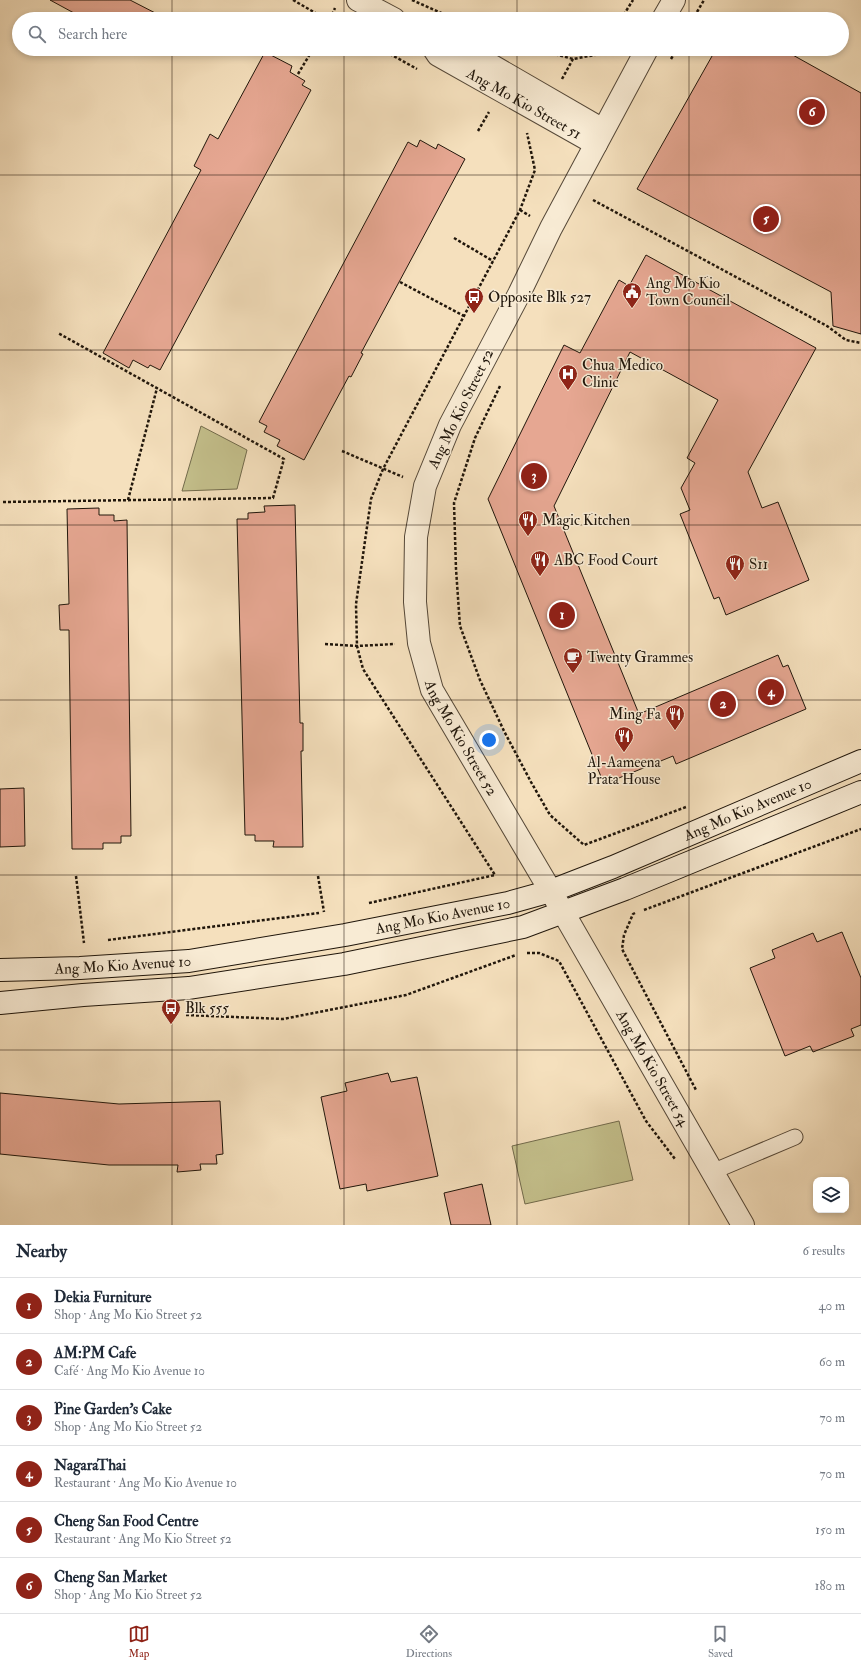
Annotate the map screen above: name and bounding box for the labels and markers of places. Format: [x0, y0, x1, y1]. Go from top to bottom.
pin: 6 [799, 97, 825, 127]
pin: 5 [753, 204, 779, 234]
place label: Ang Mo Kio Town Council [645, 274, 730, 310]
public building icon: Ang Mo Kio Town Council [621, 281, 643, 309]
bus stop icon: Opposite Blk 527 [463, 286, 485, 314]
place label: Opposite Blk 527 [488, 288, 591, 308]
place label: Chua Medico Clinic [582, 356, 663, 392]
hospital icon: Chua Medico Clinic [557, 363, 579, 391]
pin: 3 [521, 461, 547, 491]
restaurant icon: Magic Kitchen [517, 509, 539, 537]
place label: Magic Kitchen [542, 511, 630, 530]
restaurant icon: ABC Food Court [529, 549, 551, 577]
place label: ABC Food Court [553, 551, 658, 570]
restaurant icon: S11 [724, 553, 746, 581]
place label: S11 [749, 555, 768, 574]
pin: 1 [549, 600, 575, 630]
cafe icon: Twenty Grammes [562, 646, 584, 674]
place label: Twenty Grammes [587, 648, 693, 667]
pin: 4 [758, 677, 784, 707]
pin: 2 [710, 689, 736, 719]
restaurant icon: Ming Fa [664, 703, 686, 731]
place label: Ming Fa [609, 705, 662, 724]
restaurant icon: Al-Aameena Prata House [613, 725, 635, 753]
place label: Al-Aameena Prata House [586, 753, 662, 789]
bus stop icon: Blk 555 [160, 997, 182, 1025]
place label: Blk 555 [185, 999, 229, 1018]

